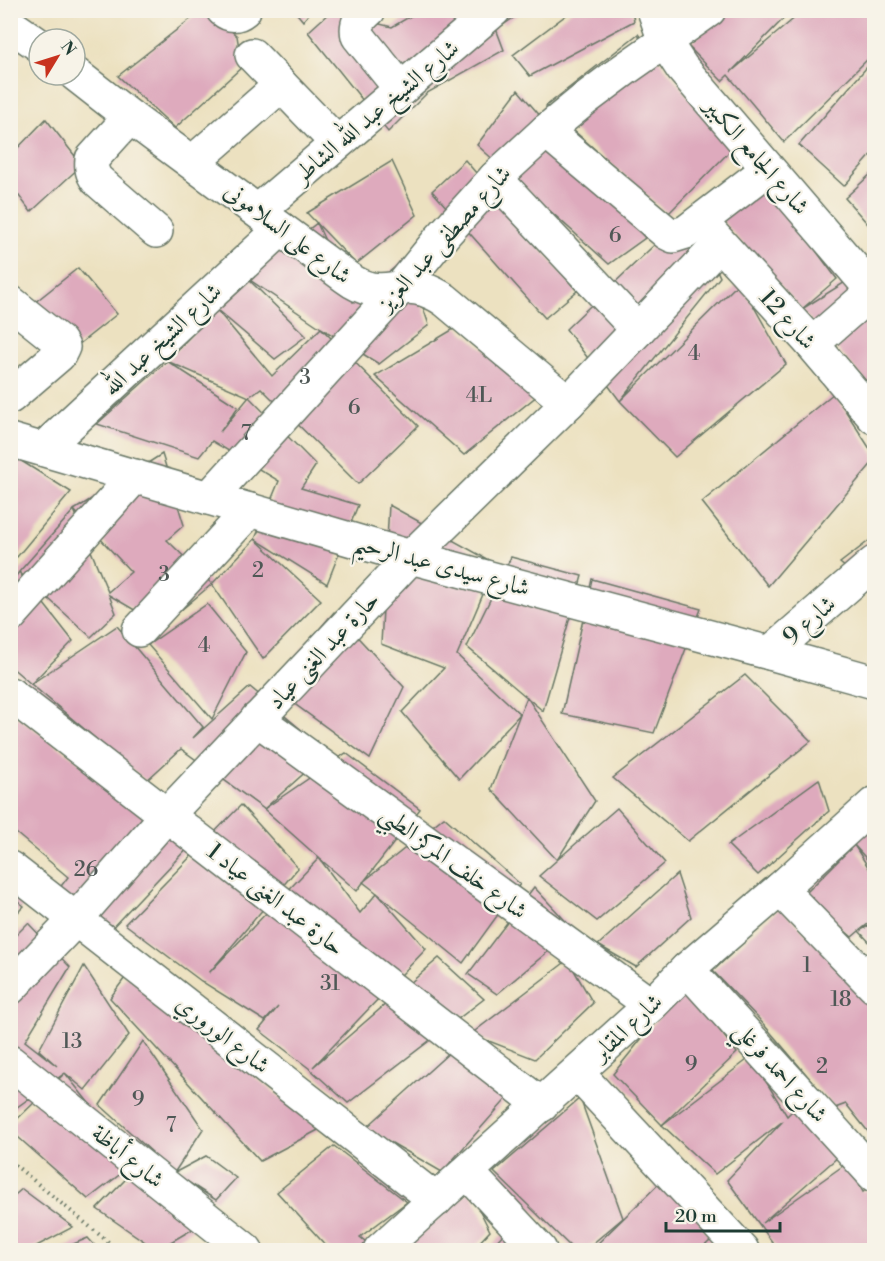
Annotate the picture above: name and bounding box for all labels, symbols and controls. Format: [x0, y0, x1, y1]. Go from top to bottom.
north arrow [27, 27, 87, 87]
street label: شارع الشيخ عبد الله الشاطر [282, 30, 469, 196]
text: N [56, 37, 80, 60]
street label: شارع الجامع الكبير [691, 90, 815, 225]
street label: شارع مصطفى عبد العزيز [369, 159, 521, 323]
street label: شارع على السلامونى [215, 176, 357, 295]
house number: 6 [609, 223, 622, 249]
street label: شارع الشيخ عبد الله [93, 273, 232, 406]
street label: شارع 12 [749, 283, 822, 359]
house number: 4 [688, 341, 700, 367]
house number: 3 [299, 365, 311, 391]
house number: 4L [466, 383, 492, 409]
house number: 6 [348, 395, 361, 421]
house number: 7 [241, 421, 252, 447]
street label: شارع سيدى عبد الرحيم [348, 528, 533, 612]
house number: 2 [252, 558, 264, 584]
house number: 3 [158, 562, 170, 588]
street label: حارة عبد الغنى عياد [261, 585, 387, 717]
street label: شارع 9 [777, 589, 845, 655]
house number: 4 [198, 633, 210, 659]
street label: شارع خلف المركز الطبي [370, 799, 533, 931]
street label: حارة عبد الغنى عياد 1 [200, 837, 350, 964]
house number: 26 [74, 857, 99, 883]
house number: 1 [802, 953, 812, 979]
house number: 31 [320, 971, 340, 997]
street label: شارع المقابر [584, 987, 672, 1073]
house number: 18 [830, 987, 852, 1013]
street label: شارع الوروري [167, 989, 276, 1084]
street label: شارع احمد فرغلي [722, 1016, 834, 1134]
house number: 13 [62, 1029, 82, 1055]
house number: 9 [685, 1052, 697, 1078]
house number: 2 [816, 1054, 828, 1080]
house number: 9 [132, 1087, 144, 1113]
house number: 7 [166, 1113, 177, 1139]
street label: شارع أباظة [82, 1116, 172, 1198]
scale bar [666, 1195, 780, 1233]
text: 20 m [675, 1205, 717, 1228]

